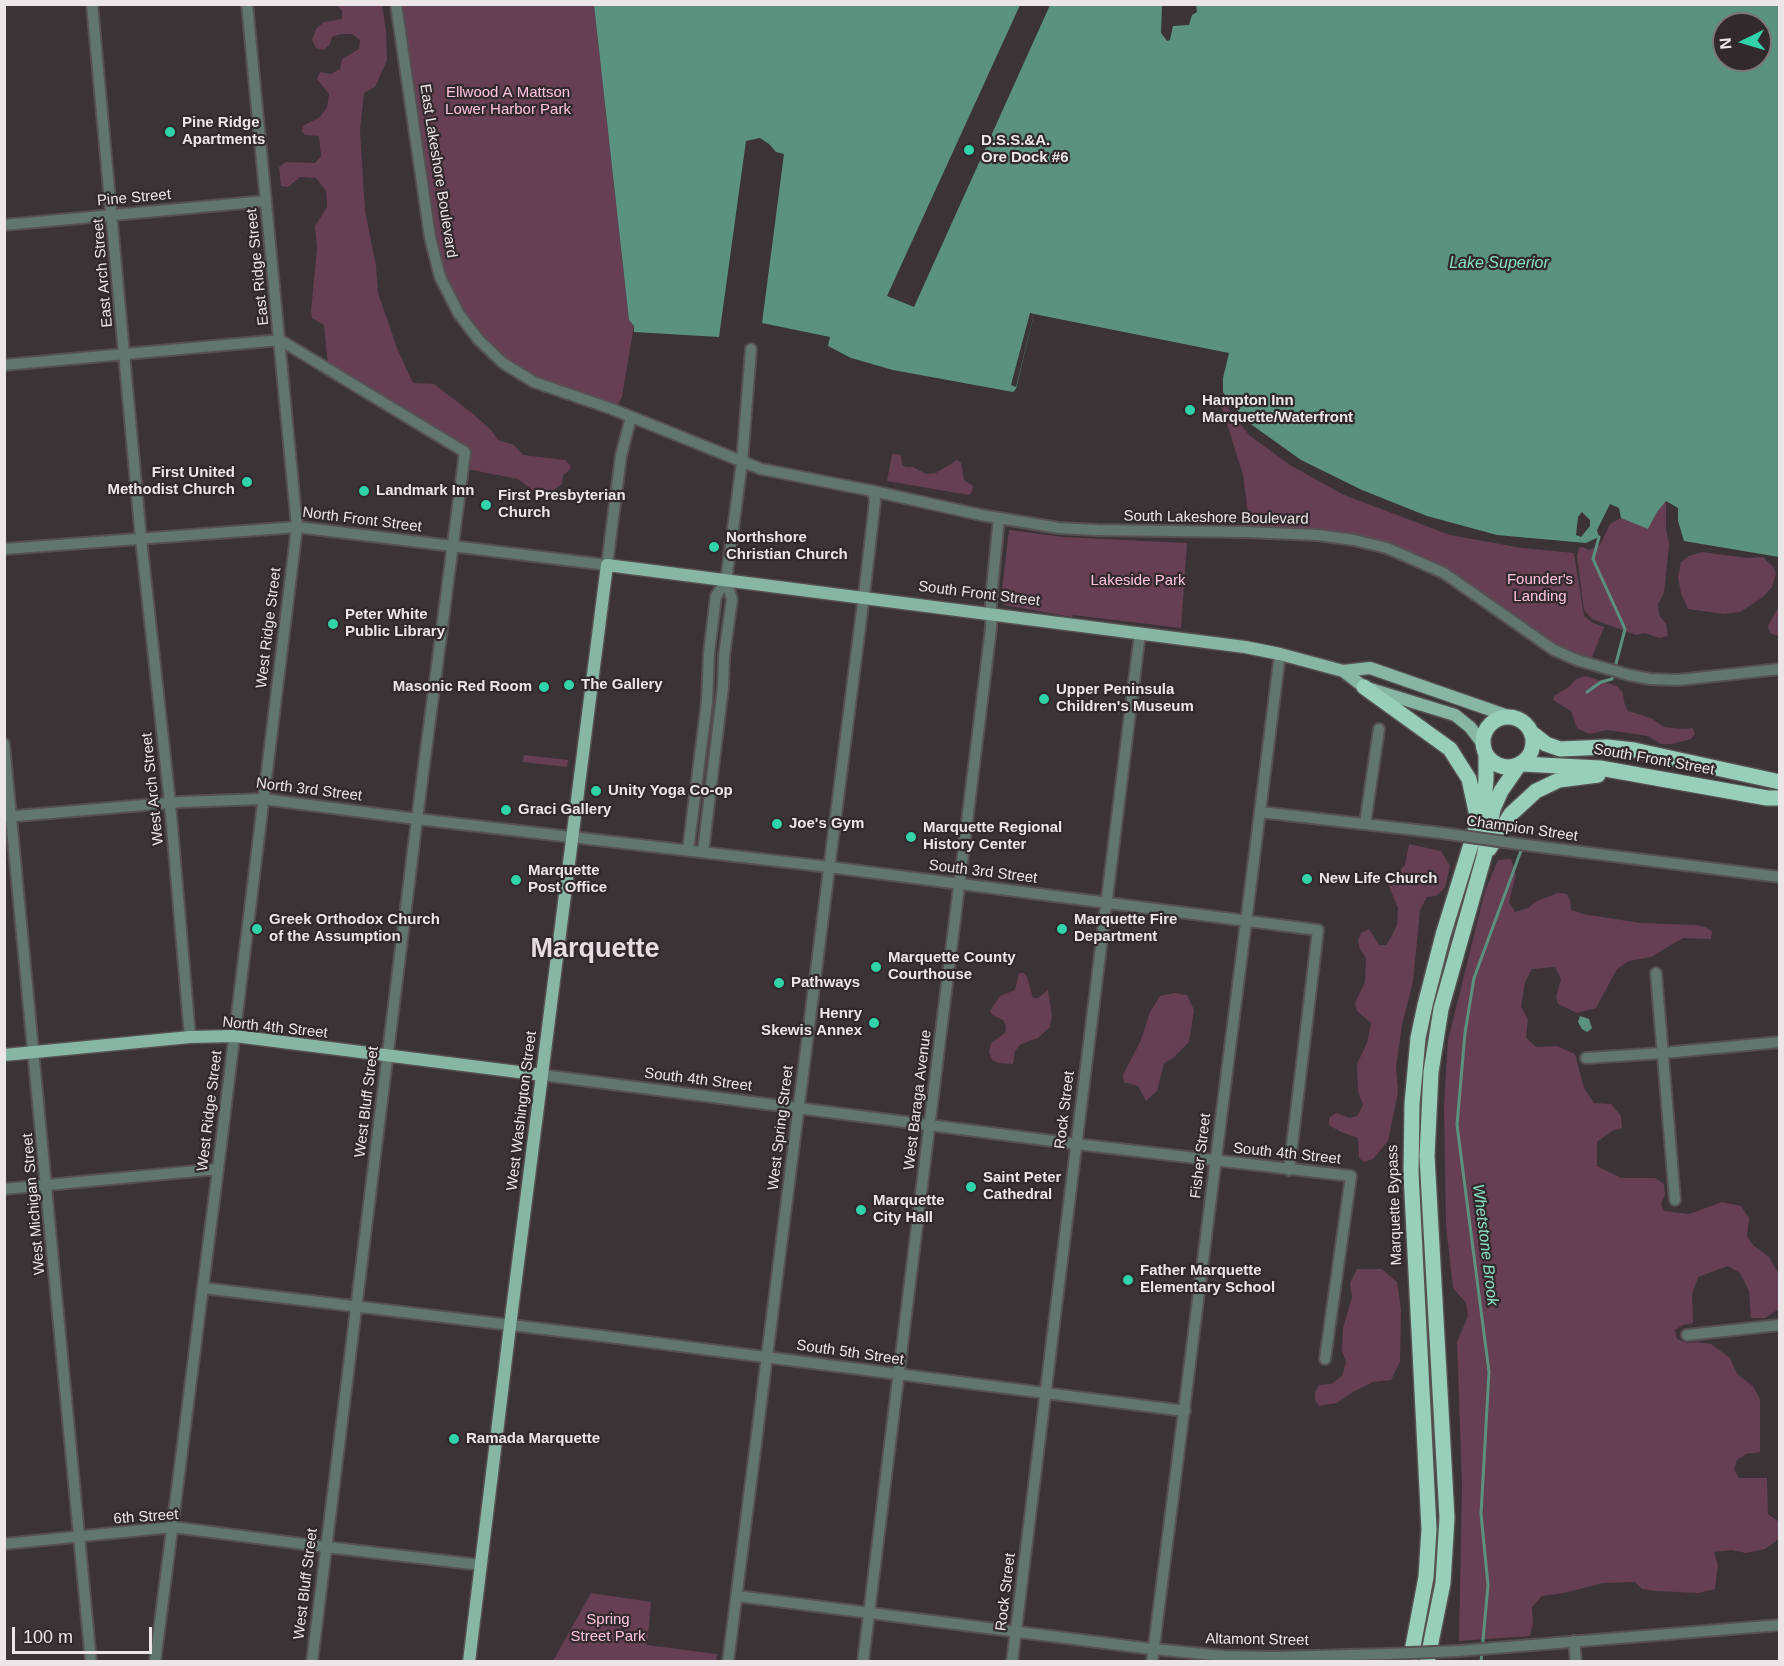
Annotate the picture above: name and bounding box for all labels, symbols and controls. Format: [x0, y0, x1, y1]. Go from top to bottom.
north arrow [1712, 12, 1772, 72]
text: N [1717, 37, 1735, 50]
street label: East Lakeshore Boulevard [415, 83, 461, 259]
park label: Ellwood A Mattson Lower Harbor Park [445, 84, 571, 119]
place label: Pine Ridge Apartments [182, 114, 265, 149]
marker: Pine Ridge Apartments [163, 125, 177, 139]
place label: D.S.S.&A. Ore Dock #6 [981, 132, 1069, 167]
marker: D.S.S.&A. Ore Dock #6 [962, 143, 976, 157]
street label: Pine Street [96, 186, 172, 210]
street label: East Ridge Street [243, 208, 273, 326]
street label: East Arch Street [89, 218, 117, 328]
water label: Lake Superior [1449, 254, 1549, 274]
place label: Hampton Inn Marquette/Waterfront [1202, 392, 1353, 427]
marker: Hampton Inn Marquette/Waterfront [1183, 403, 1197, 417]
place label: First United Methodist Church [108, 464, 235, 499]
marker: First United Methodist Church [240, 475, 254, 489]
place label: Landmark Inn [376, 482, 474, 500]
marker: Landmark Inn [357, 484, 371, 498]
place label: First Presbyterian Church [498, 487, 626, 522]
marker: First Presbyterian Church [479, 498, 493, 512]
street label: North Front Street [301, 504, 423, 536]
street label: South Lakeshore Boulevard [1123, 507, 1309, 529]
place label: Northshore Christian Church [726, 529, 848, 564]
marker: Northshore Christian Church [707, 540, 721, 554]
street label: West Ridge Street [253, 567, 285, 689]
park label: Founder's Landing [1507, 571, 1573, 606]
park label: Lakeside Park [1090, 572, 1186, 590]
street label: South Front Street [917, 578, 1041, 610]
place label: Peter White Public Library [345, 606, 445, 641]
marker: Peter White Public Library [326, 617, 340, 631]
place label: The Gallery [581, 676, 663, 694]
place label: Masonic Red Room [393, 678, 532, 696]
marker: The Gallery [562, 678, 576, 692]
marker: Masonic Red Room [537, 680, 551, 694]
place label: Upper Peninsula Children's Museum [1056, 681, 1194, 716]
marker: Upper Peninsula Children's Museum [1037, 692, 1051, 706]
street label: West Arch Street [138, 732, 168, 846]
street label: South Front Street [1592, 740, 1716, 780]
street label: North 3rd Street [255, 775, 363, 805]
place label: Unity Yoga Co-op [608, 782, 733, 800]
marker: Unity Yoga Co-op [589, 784, 603, 798]
place label: Graci Gallery [518, 801, 611, 819]
marker: Graci Gallery [499, 803, 513, 817]
street label: Champion Street [1465, 812, 1579, 846]
place label: Joe's Gym [789, 815, 864, 833]
marker: Joe's Gym [770, 817, 784, 831]
place label: Marquette Regional History Center [923, 819, 1062, 854]
marker: Marquette Regional History Center [904, 830, 918, 844]
street label: South 3rd Street [928, 856, 1038, 888]
place label: Marquette Post Office [528, 862, 607, 897]
place label: New Life Church [1319, 870, 1437, 888]
marker: New Life Church [1300, 872, 1314, 886]
marker: Marquette Post Office [509, 873, 523, 887]
place label: Greek Orthodox Church of the Assumption [269, 911, 440, 946]
place label: Marquette Fire Department [1074, 911, 1177, 946]
marker: Greek Orthodox Church of the Assumption [250, 922, 264, 936]
marker: Marquette Fire Department [1055, 922, 1069, 936]
district label: Marquette [530, 934, 660, 966]
place label: Marquette County Courthouse [888, 949, 1016, 984]
marker: Marquette County Courthouse [869, 960, 883, 974]
place label: Pathways [791, 974, 860, 992]
marker: Pathways [772, 976, 786, 990]
place label: Henry Skewis Annex [761, 1005, 862, 1040]
street label: North 4th Street [221, 1014, 329, 1042]
marker: Henry Skewis Annex [867, 1016, 881, 1030]
street label: West Baraga Avenue [900, 1029, 936, 1171]
street label: West Washington Street [503, 1030, 541, 1192]
street label: West Bluff Street [351, 1045, 383, 1159]
street label: West Ridge Street [194, 1050, 226, 1172]
street label: South 4th Street [643, 1064, 753, 1096]
street label: West Spring Street [764, 1065, 798, 1191]
street label: Rock Street [1051, 1070, 1079, 1150]
street label: Fisher Street [1187, 1112, 1215, 1200]
street label: West Michigan Street [19, 1132, 49, 1276]
street label: South 4th Street [1232, 1139, 1342, 1169]
street label: Marquette Bypass [1384, 1144, 1406, 1266]
place label: Saint Peter Cathedral [983, 1169, 1061, 1204]
marker: Saint Peter Cathedral [964, 1180, 978, 1194]
water label: Whetstone Brook [1468, 1183, 1502, 1307]
place label: Marquette City Hall [873, 1192, 945, 1227]
marker: Marquette City Hall [854, 1203, 868, 1217]
place label: Father Marquette Elementary School [1140, 1262, 1275, 1297]
marker: Father Marquette Elementary School [1121, 1273, 1135, 1287]
street label: South 5th Street [795, 1337, 905, 1369]
place label: Ramada Marquette [466, 1430, 600, 1448]
marker: Ramada Marquette [447, 1432, 461, 1446]
street label: 6th Street [113, 1506, 179, 1528]
street label: West Bluff Street [290, 1527, 322, 1641]
street label: Rock Street [992, 1552, 1020, 1632]
park label: Spring Street Park [570, 1611, 646, 1646]
scale bar [15, 1615, 154, 1653]
text: 100 m [23, 1627, 73, 1647]
street label: Altamont Street [1205, 1630, 1309, 1650]

